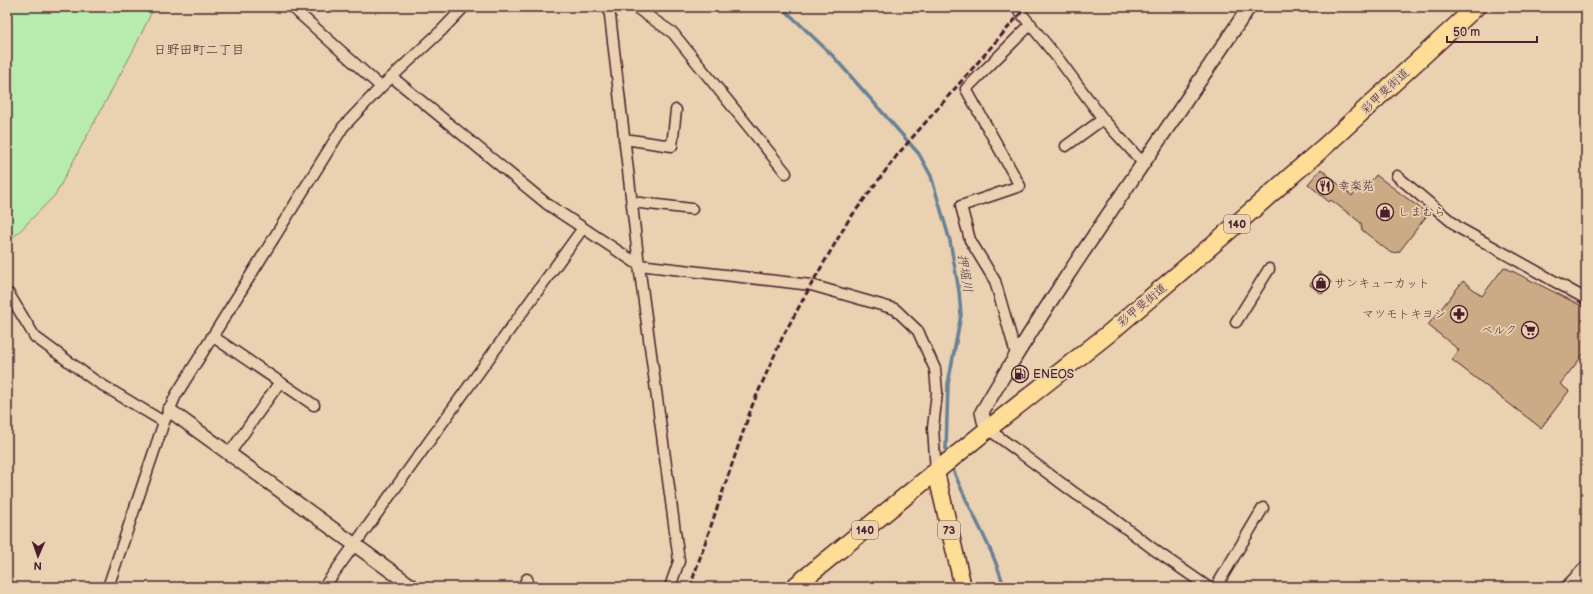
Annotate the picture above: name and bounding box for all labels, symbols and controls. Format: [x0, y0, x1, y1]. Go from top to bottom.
scale bar [1447, 18, 1537, 44]
text: 50 m [1453, 25, 1480, 40]
district label: 日野田町二丁目 [153, 42, 245, 58]
street label: 彩甲斐街道 [1358, 65, 1412, 117]
restaurant icon: 幸楽苑 [1315, 176, 1335, 196]
place label: 幸楽苑 [1338, 179, 1374, 194]
shop icon: しまむら [1375, 202, 1395, 222]
place label: しまむら [1398, 205, 1446, 220]
road number: 140 [1224, 215, 1250, 233]
water label: 押堀川 [954, 253, 976, 294]
shop icon: サンキューカット [1311, 273, 1331, 293]
place label: サンキューカット [1334, 276, 1430, 291]
street label: 彩甲斐街道 [1115, 280, 1170, 330]
pharmacy icon: マツモトキヨシ [1449, 304, 1469, 324]
place label: マツモトキヨシ [1362, 307, 1446, 322]
supermarket icon: ベルク [1520, 320, 1540, 340]
place label: ベルク [1481, 323, 1517, 338]
fuel station icon: ENEOS [1010, 364, 1030, 384]
place label: ENEOS [1033, 367, 1074, 382]
road number: 140 [852, 521, 878, 539]
road number: 73 [938, 521, 960, 539]
north arrow [18, 536, 58, 576]
text: N [33, 559, 42, 572]

